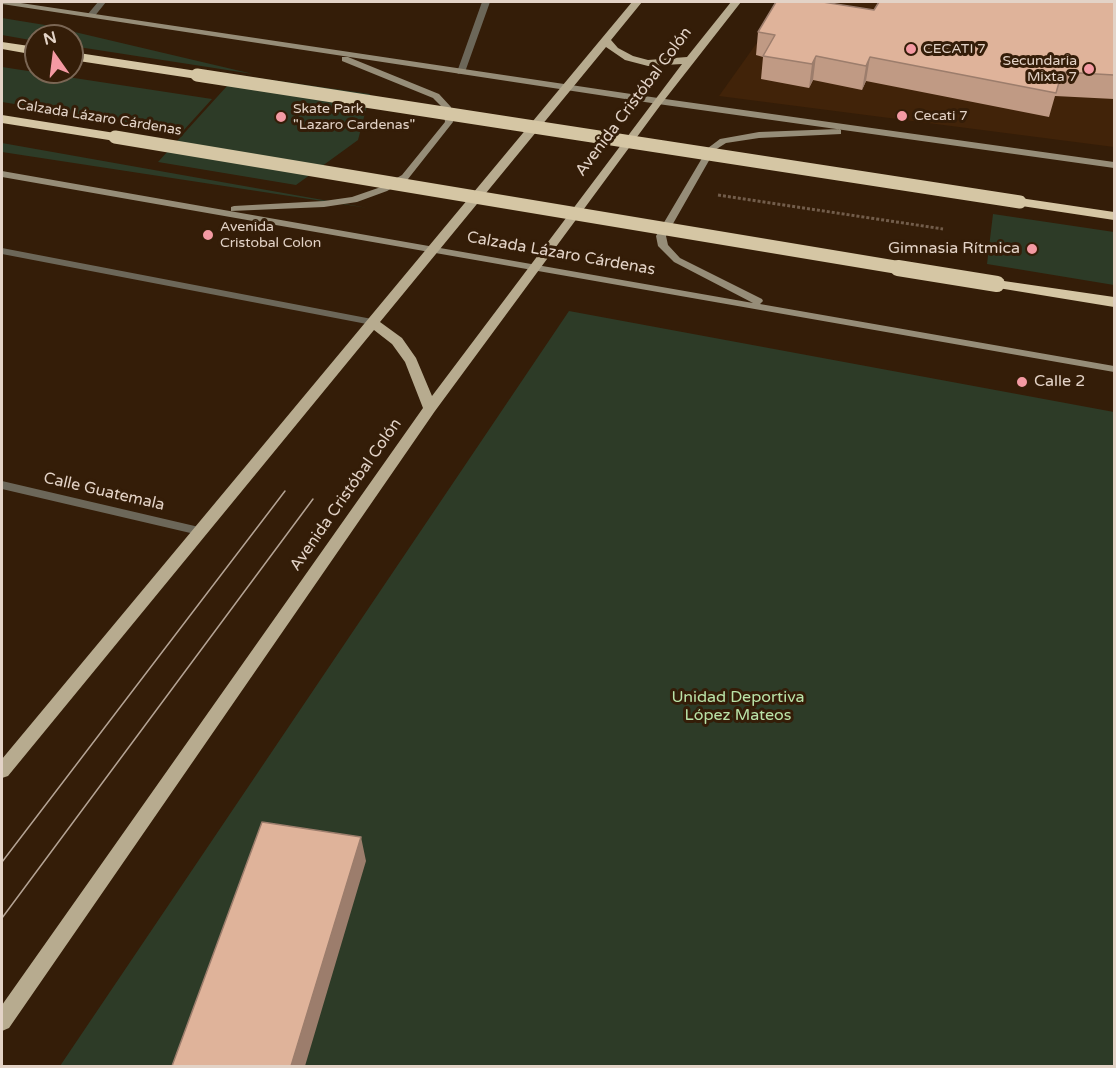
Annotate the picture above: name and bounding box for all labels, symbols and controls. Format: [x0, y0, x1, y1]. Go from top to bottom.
north arrow [24, 24, 84, 84]
street label: Avenida Cristóbal Colón [572, 24, 696, 180]
text: N [41, 27, 59, 50]
place label: CECATI 7 [923, 41, 986, 57]
marker: CECATI 7 [904, 42, 918, 56]
place label: Secundaria Mixta 7 [1003, 53, 1077, 86]
marker: Secundaria Mixta 7 [1082, 62, 1096, 76]
street label: Calzada Lázaro Cárdenas [15, 97, 183, 139]
place label: Skate Park "Lazaro Cardenas" [293, 101, 415, 134]
place label: Cecati 7 [914, 108, 968, 124]
marker: Cecati 7 [895, 109, 909, 123]
marker: Skate Park "Lazaro Cardenas" [274, 110, 288, 124]
place label: Avenida Cristobal Colon [220, 219, 321, 252]
marker: Avenida Cristobal Colon [201, 228, 215, 242]
street label: Calzada Lázaro Cárdenas [465, 228, 657, 280]
place label: Gimnasia Rítmica [888, 239, 1020, 259]
marker: Gimnasia Rítmica [1025, 242, 1039, 256]
place label: Calle 2 [1034, 372, 1085, 392]
marker: Calle 2 [1015, 375, 1029, 389]
street label: Avenida Cristóbal Colón [286, 415, 406, 575]
street label: Calle Guatemala [42, 469, 166, 515]
park label: Unidad Deportiva López Mateos [671, 688, 805, 726]

